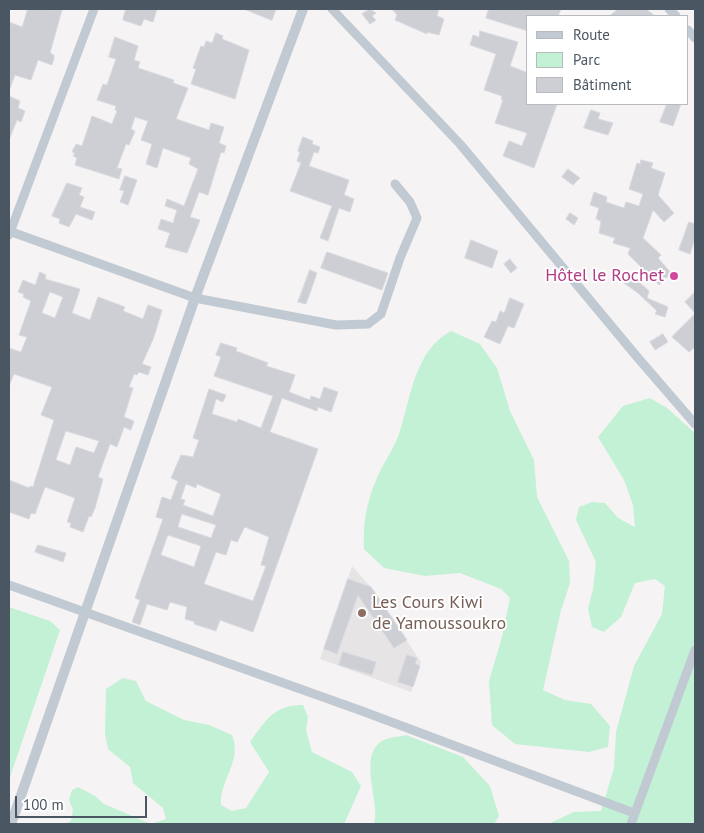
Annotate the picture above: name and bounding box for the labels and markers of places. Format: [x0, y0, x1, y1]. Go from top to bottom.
place label: Hôtel le Rochet [545, 265, 664, 287]
marker: Hôtel le Rochet [668, 270, 680, 282]
place label: Les Cours Kiwi de Yamoussoukro [372, 592, 506, 634]
marker: Les Cours Kiwi de Yamoussoukro [356, 607, 368, 619]

